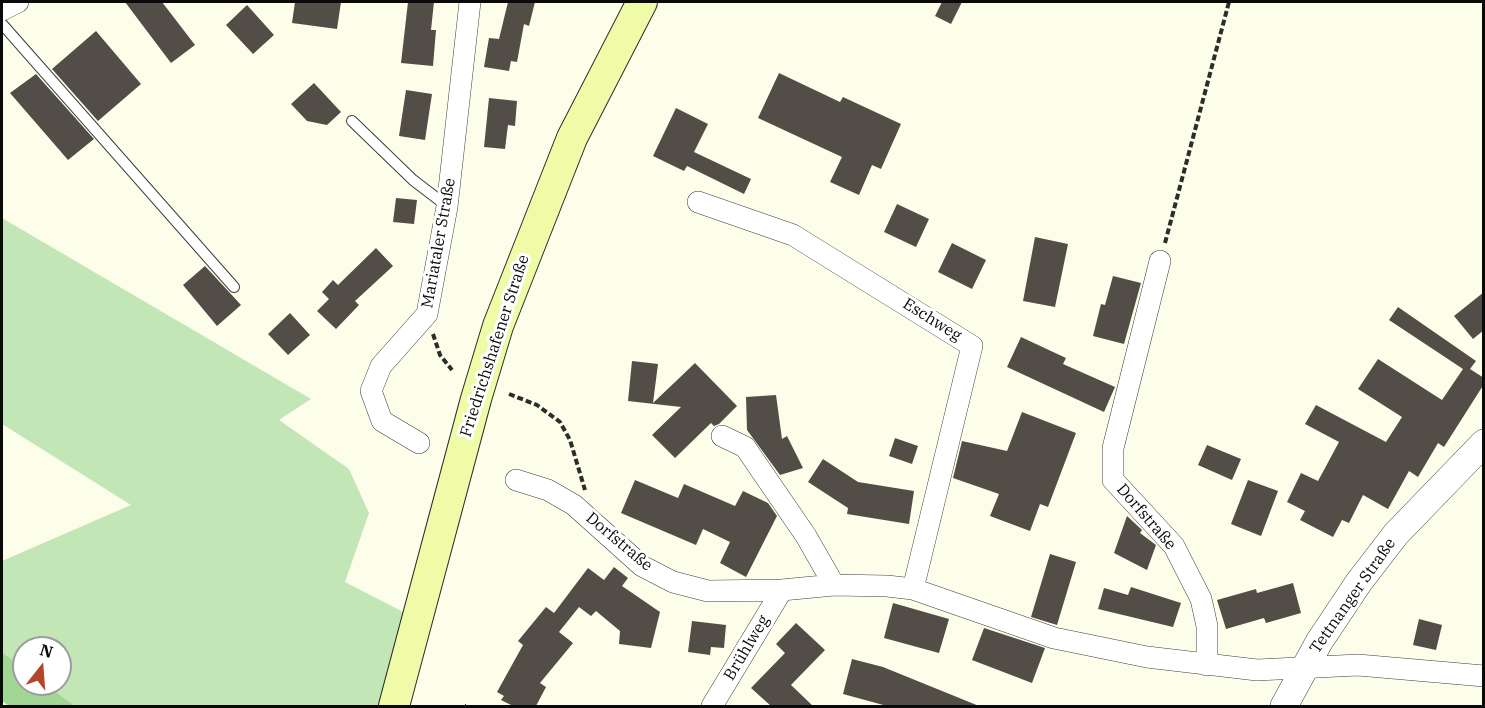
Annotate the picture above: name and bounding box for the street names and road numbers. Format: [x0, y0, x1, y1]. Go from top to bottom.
street label: Mariataler Straße [418, 177, 460, 309]
street label: Friedrichshafener Straße [456, 253, 534, 439]
street label: Eschweg [899, 294, 965, 346]
street label: Dorfstraße [1112, 480, 1180, 554]
street label: Dorfstraße [582, 509, 656, 575]
street label: Tettnanger Straße [1306, 535, 1400, 657]
street label: Brühlweg [720, 612, 774, 684]

